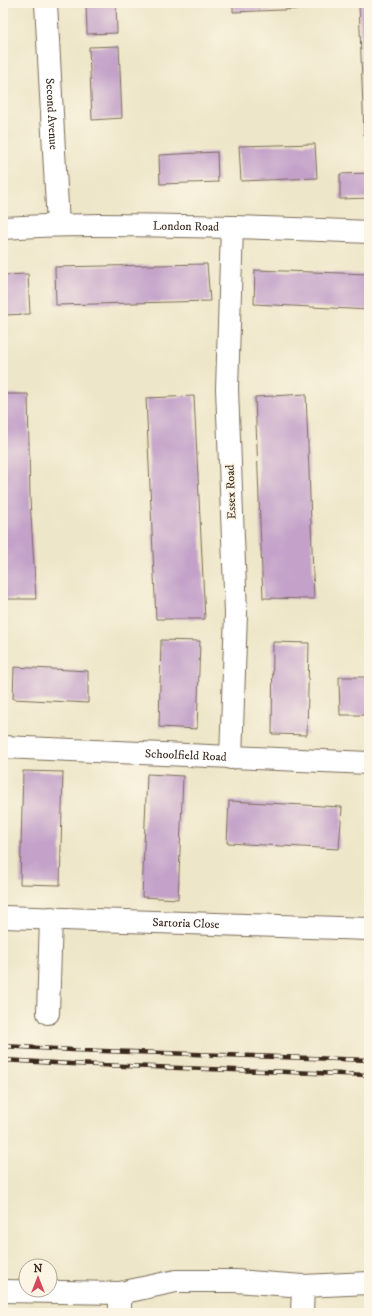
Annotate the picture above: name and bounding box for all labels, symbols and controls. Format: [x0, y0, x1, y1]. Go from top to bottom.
street label: Second Avenue [43, 78, 61, 150]
street label: London Road [153, 218, 219, 234]
street label: Essex Road [223, 464, 239, 520]
street label: Schoolfield Road [145, 746, 227, 764]
street label: Sartoria Close [152, 914, 220, 932]
north arrow [18, 1258, 58, 1298]
text: N [33, 1262, 43, 1276]

